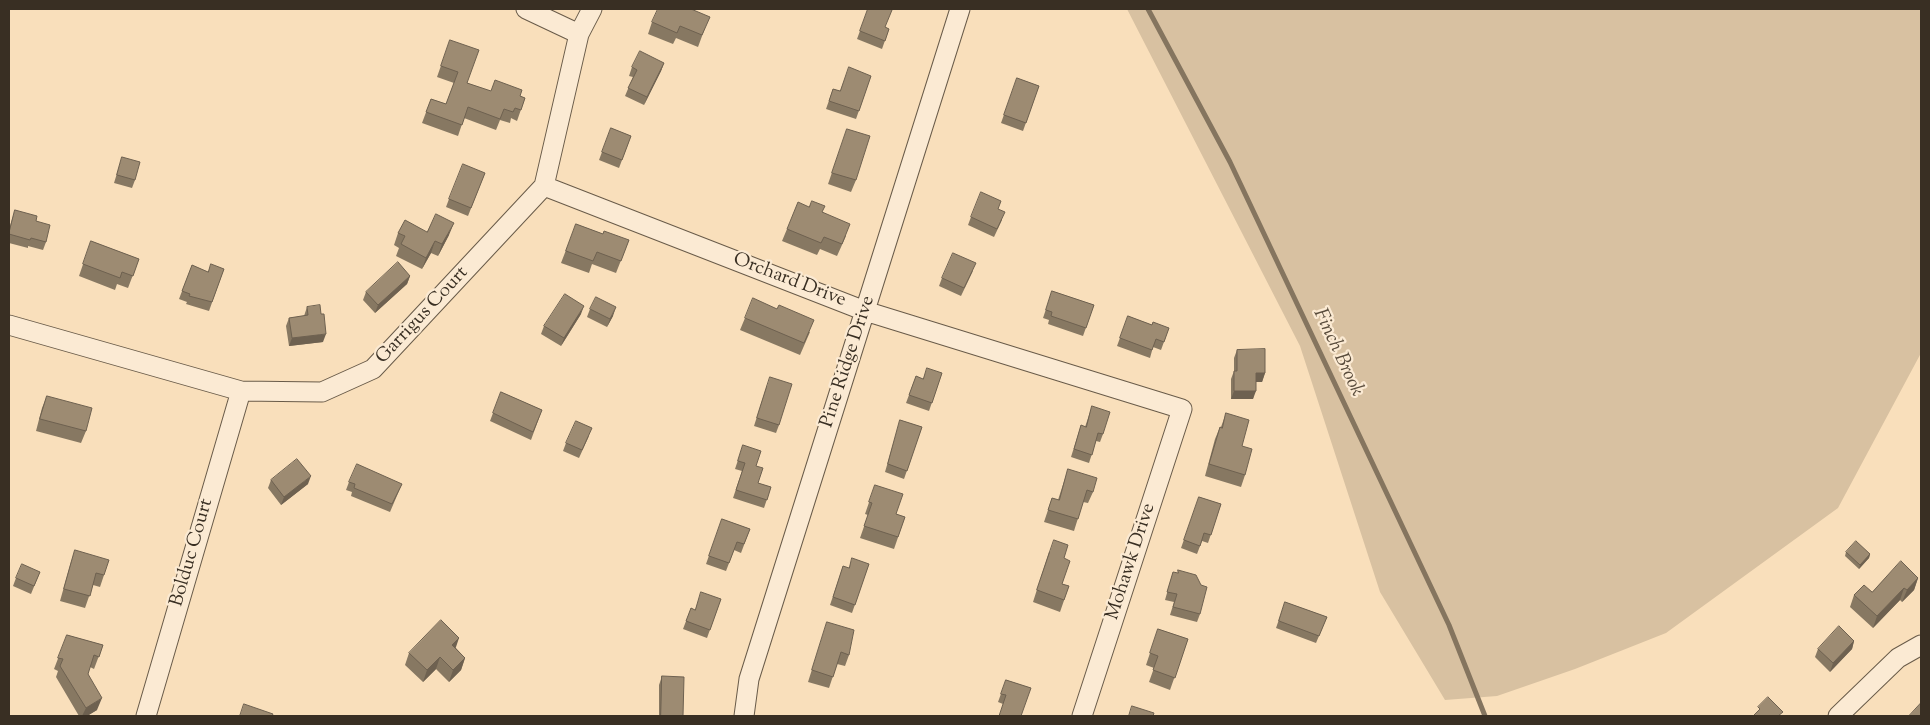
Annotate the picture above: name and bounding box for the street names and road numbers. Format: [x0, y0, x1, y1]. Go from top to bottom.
street label: Orchard Drive [729, 249, 849, 313]
street label: Garrigus Court [372, 262, 474, 370]
street label: Pine Ridge Drive [817, 293, 881, 431]
street label: Bolduc Court [167, 496, 219, 610]
street label: Mohawk Drive [1102, 501, 1162, 623]

